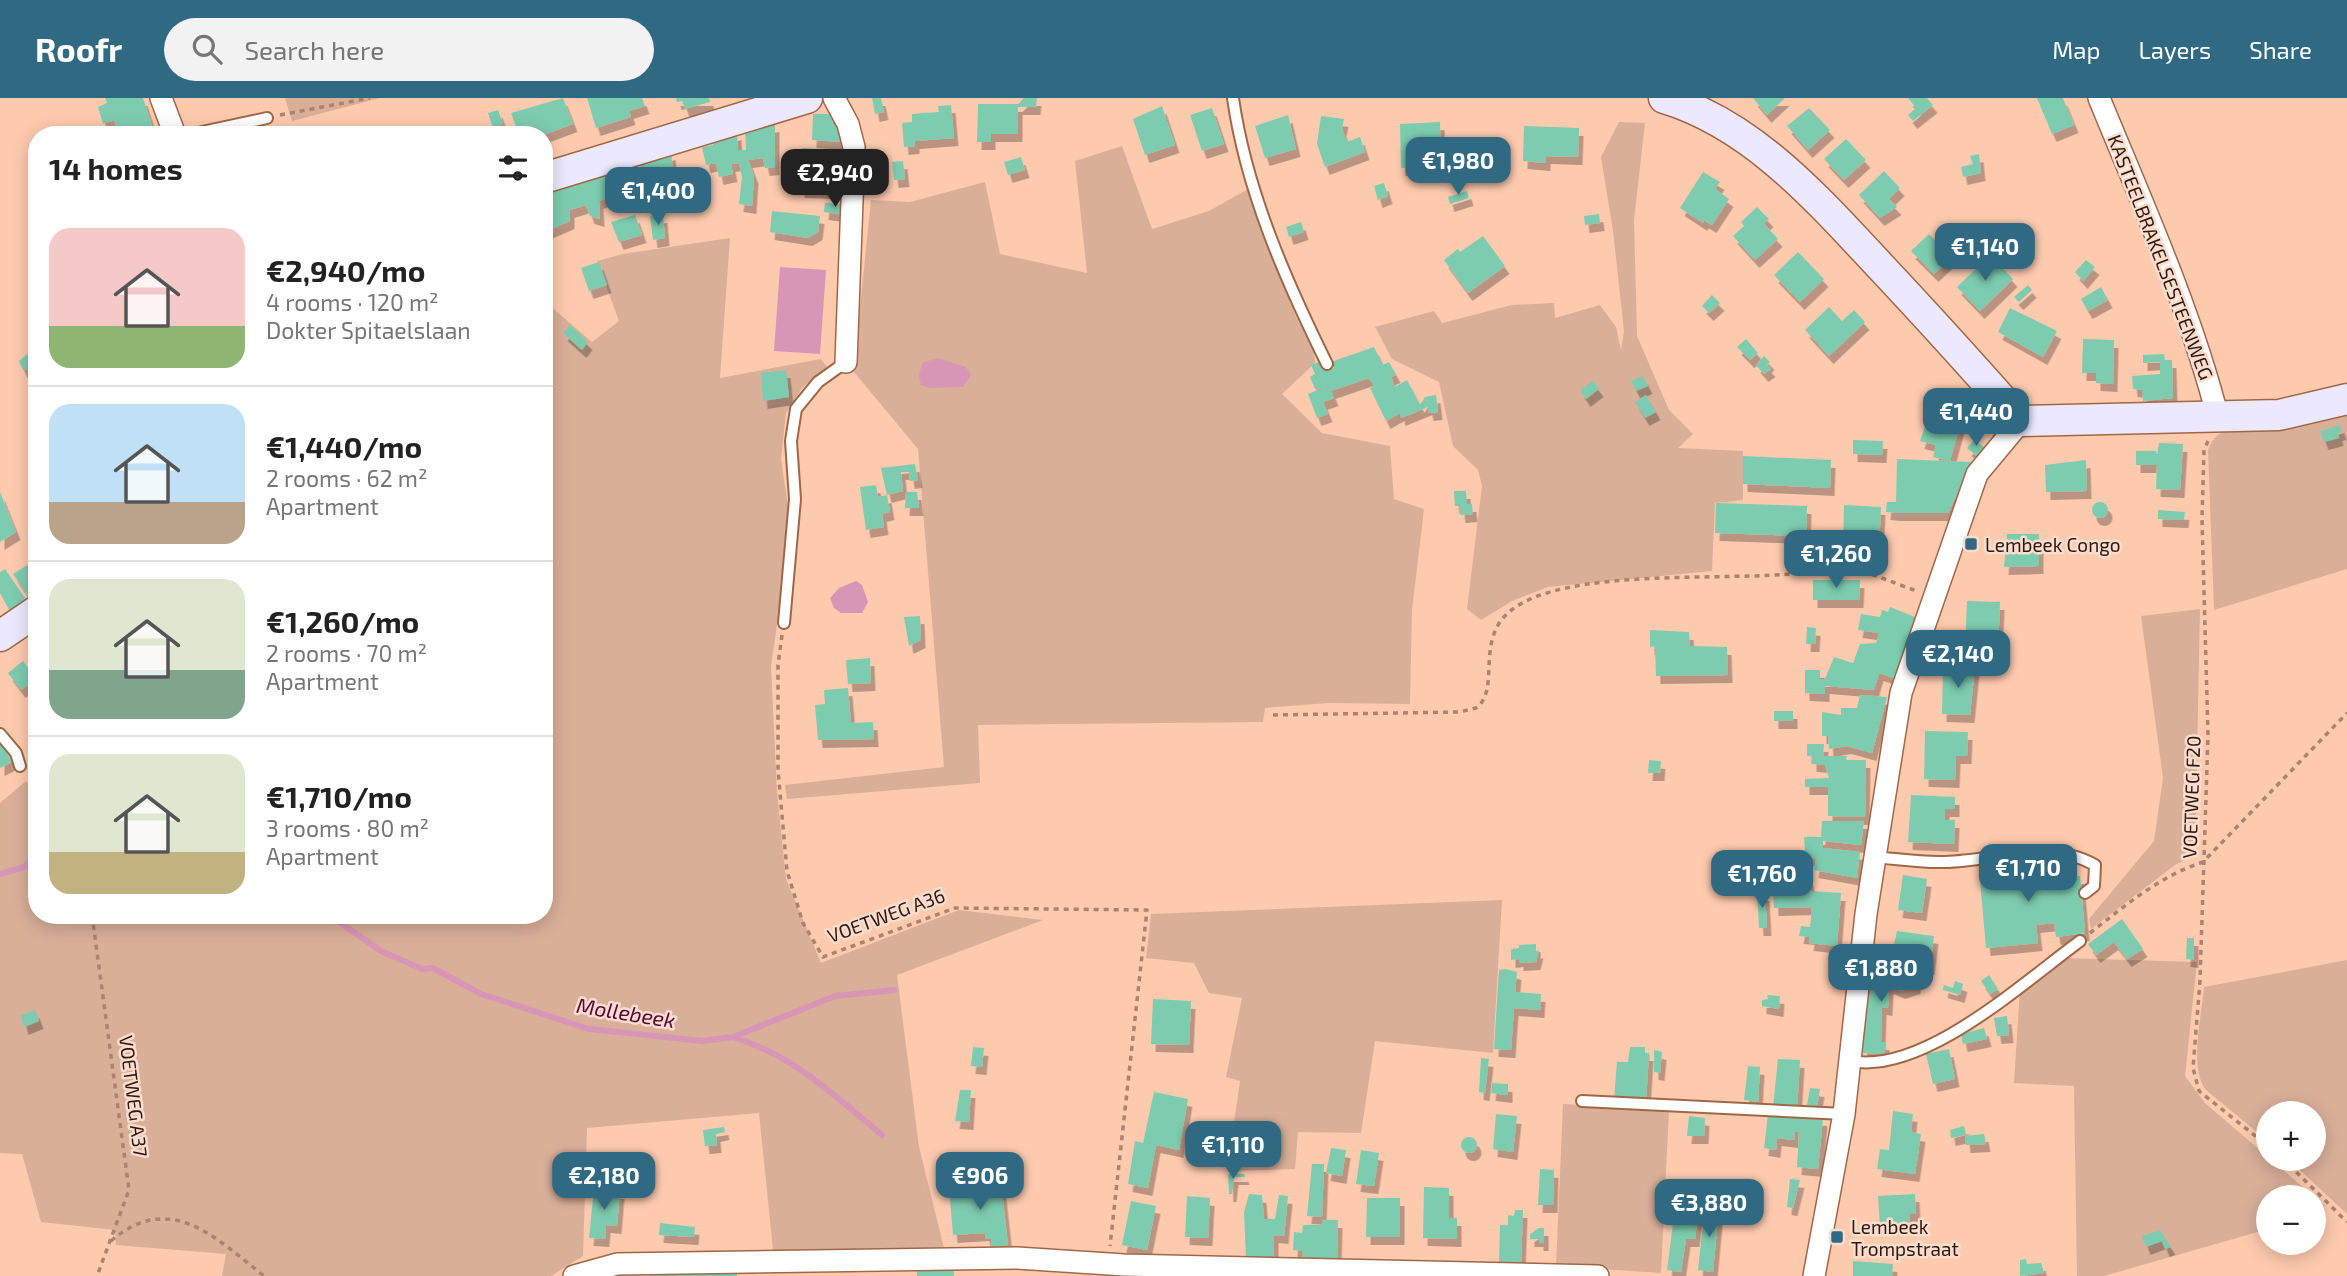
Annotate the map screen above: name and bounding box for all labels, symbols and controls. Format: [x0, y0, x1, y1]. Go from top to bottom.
search box [164, 18, 654, 81]
text: Roofr [35, 29, 122, 69]
icon: search [188, 30, 226, 68]
text: Search here [244, 34, 384, 65]
text: Map [2052, 35, 2100, 64]
text: Layers [2138, 35, 2211, 64]
text: Share [2249, 35, 2312, 64]
street label: KASTEELBRAKELSESTEENWEG [2104, 131, 2218, 383]
pin: €1,980 [1401, 138, 1515, 197]
text: €1,980 [1422, 146, 1494, 174]
icon: filters [494, 149, 532, 187]
text: 14 homes [49, 150, 183, 186]
pin: €2,940 [778, 150, 892, 209]
text: €2,940 [797, 158, 873, 186]
pin: €1,400 [601, 167, 715, 227]
text: €1,400 [621, 176, 695, 204]
pin: €1,140 [1928, 223, 2042, 283]
text: €1,140 [1951, 232, 2019, 260]
text: €2,940/mo [266, 252, 425, 288]
icon: home [105, 256, 189, 340]
text: 4 rooms · 120 m² [266, 288, 439, 316]
text: Dokter Spitaelslaan [266, 316, 471, 344]
pin: €1,440 [1919, 388, 2033, 448]
text: €1,440 [1939, 397, 2013, 425]
text: €1,440/mo [266, 428, 422, 464]
icon: home [105, 432, 189, 516]
text: 2 rooms · 62 m² [266, 464, 428, 492]
text: Apartment [266, 492, 379, 520]
pin: €1,260 [1779, 531, 1893, 590]
place label: Lembeek Congo [1985, 533, 2121, 556]
marker: Lembeek Congo [1963, 536, 1979, 552]
text: €1,260 [1800, 539, 1872, 567]
text: €1,260/mo [266, 603, 419, 639]
icon: home [105, 607, 189, 691]
pin: €2,140 [1901, 630, 2015, 690]
text: 2 rooms · 70 m² [266, 639, 427, 667]
text: €2,140 [1922, 639, 1994, 667]
text: Apartment [266, 667, 379, 695]
street label: VOETWEG F20 [2177, 735, 2205, 859]
text: €1,710/mo [266, 778, 412, 814]
icon: home [105, 782, 189, 866]
text: 3 rooms · 80 m² [266, 814, 429, 842]
text: Apartment [266, 842, 379, 870]
pin: €1,710 [1971, 844, 2085, 904]
pin: €1,760 [1705, 850, 1819, 910]
text: €1,710 [1995, 853, 2061, 881]
text: €1,760 [1727, 859, 1797, 887]
street label: VOETWEG A36 [824, 883, 948, 947]
pin: €1,880 [1824, 944, 1938, 1004]
text: €1,880 [1844, 953, 1918, 981]
water label: Mollebeek [575, 992, 677, 1032]
street label: VOETWEG A37 [115, 1034, 153, 1158]
map controls [2256, 1101, 2326, 1255]
button: + [2256, 1101, 2326, 1171]
pin: €1,110 [1176, 1122, 1290, 1181]
text: €1,110 [1201, 1130, 1265, 1158]
pin: €2,180 [547, 1152, 661, 1212]
pin: €906 [939, 1152, 1021, 1212]
text: €2,180 [568, 1161, 640, 1189]
text: €906 [952, 1161, 1008, 1189]
pin: €3,880 [1652, 1180, 1766, 1239]
button: − [2256, 1185, 2326, 1255]
text: €3,880 [1671, 1188, 1747, 1216]
place label: Lembeek Trompstraat [1851, 1215, 1959, 1260]
marker: Lembeek Trompstraat [1829, 1229, 1845, 1245]

